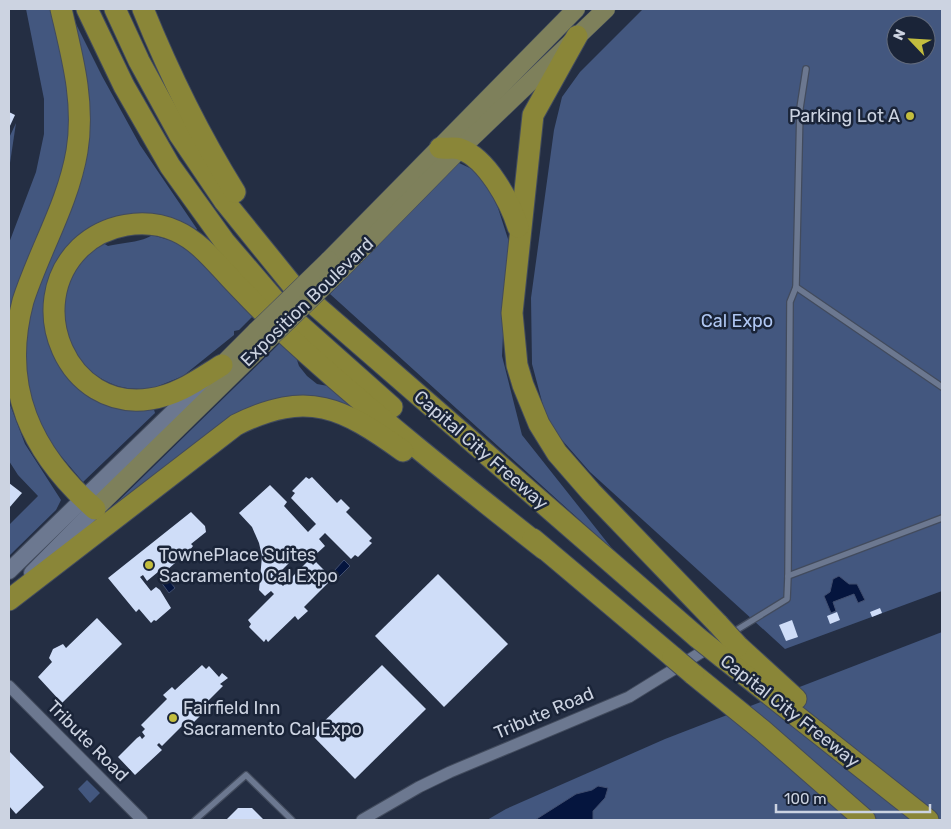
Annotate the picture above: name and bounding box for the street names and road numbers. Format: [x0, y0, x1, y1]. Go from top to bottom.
street label: Exposition Boulevard [236, 233, 378, 371]
street label: Capital City Freeway [409, 386, 553, 514]
street label: Capital City Freeway [716, 650, 864, 772]
street label: Tribute Road [491, 682, 597, 744]
street label: Tribute Road [43, 696, 133, 786]

